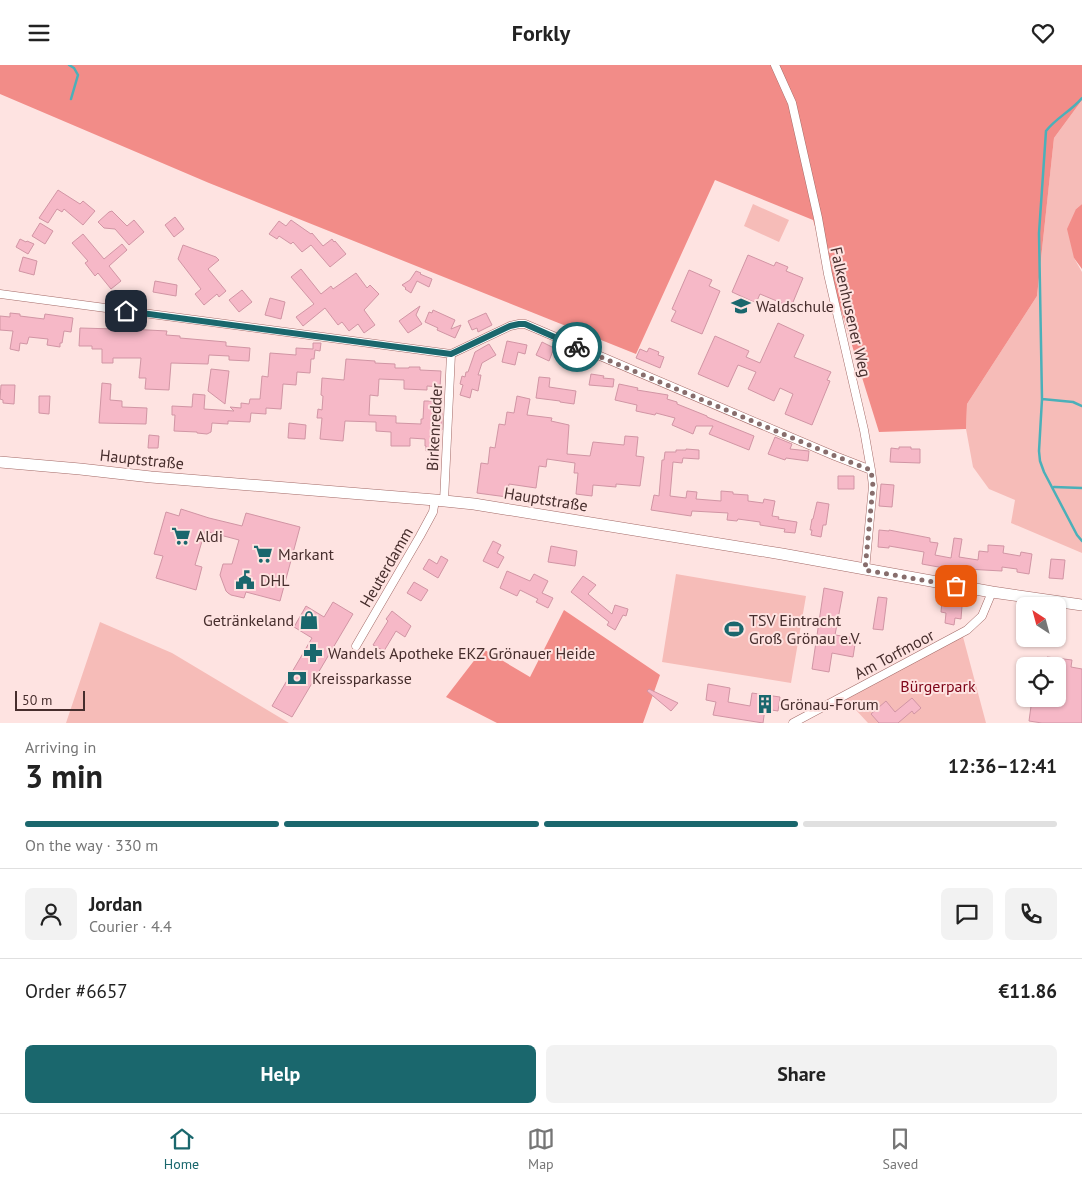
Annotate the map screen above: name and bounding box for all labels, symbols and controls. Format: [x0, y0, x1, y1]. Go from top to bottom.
icon: menu [25, 19, 53, 47]
text: Forkly [512, 19, 570, 47]
icon: heart [1029, 19, 1057, 47]
street label: Falkenhusener Weg [826, 245, 876, 379]
pin [105, 290, 147, 332]
school or university icon: Waldschule [730, 295, 752, 317]
place label: Waldschule [756, 296, 834, 316]
icon: home [112, 297, 140, 325]
courier [552, 322, 602, 372]
icon: bike [563, 333, 591, 361]
street label: Birkenredder [422, 382, 446, 471]
street label: Hauptstraße [99, 445, 185, 473]
street label: Hauptstraße [503, 483, 589, 515]
street label: Heuterdamm [355, 524, 417, 610]
supermarket icon: Aldi [170, 525, 192, 547]
place label: Aldi [196, 526, 223, 546]
supermarket icon: Markant [252, 543, 274, 565]
place label: Markant [278, 544, 334, 564]
pin [935, 565, 977, 607]
public building icon: DHL [234, 569, 256, 591]
place label: DHL [260, 570, 290, 590]
icon: bag [942, 572, 970, 600]
north arrow [1016, 597, 1066, 647]
map controls [1016, 597, 1066, 707]
shop icon: Getränkeland [298, 609, 320, 631]
place label: Getränkeland [203, 610, 294, 630]
place label: TSV Eintracht Groß Grönau e.V. [749, 610, 862, 648]
sports icon: TSV Eintracht Groß Grönau e.V. [723, 618, 745, 640]
street label: Am Torfmoor [851, 624, 938, 683]
pharmacy icon: Wandels Apotheke EKZ Grönauer Heide [302, 642, 324, 664]
place label: Wandels Apotheke EKZ Grönauer Heide [328, 643, 595, 663]
button: locate [1016, 657, 1066, 707]
bank icon: Kreissparkasse [286, 667, 308, 689]
place label: Kreissparkasse [312, 668, 412, 688]
park label: Bürgerpark [900, 676, 976, 696]
scale bar [15, 688, 85, 711]
text: 50 m [22, 691, 52, 709]
building icon: Grönau-Forum [754, 693, 776, 715]
place label: Grönau-Forum [780, 694, 879, 714]
text: Arriving in [25, 737, 96, 757]
text: 12:36–12:41 [948, 754, 1057, 778]
text: 3 min [25, 755, 103, 797]
text: On the way · 330 m [25, 835, 158, 855]
button: person [25, 888, 77, 940]
button: chat [941, 888, 993, 940]
button: phone [1005, 888, 1057, 940]
text: Jordan [89, 892, 142, 916]
text: Courier · 4.4 [89, 916, 172, 936]
text: Order #6657 [25, 979, 128, 1003]
text: €11.86 [998, 979, 1057, 1003]
button: Help [25, 1045, 536, 1103]
button: Share [546, 1045, 1057, 1103]
tab: Home [164, 1125, 199, 1173]
tab: Map [527, 1125, 555, 1173]
tab: Saved [883, 1125, 918, 1173]

